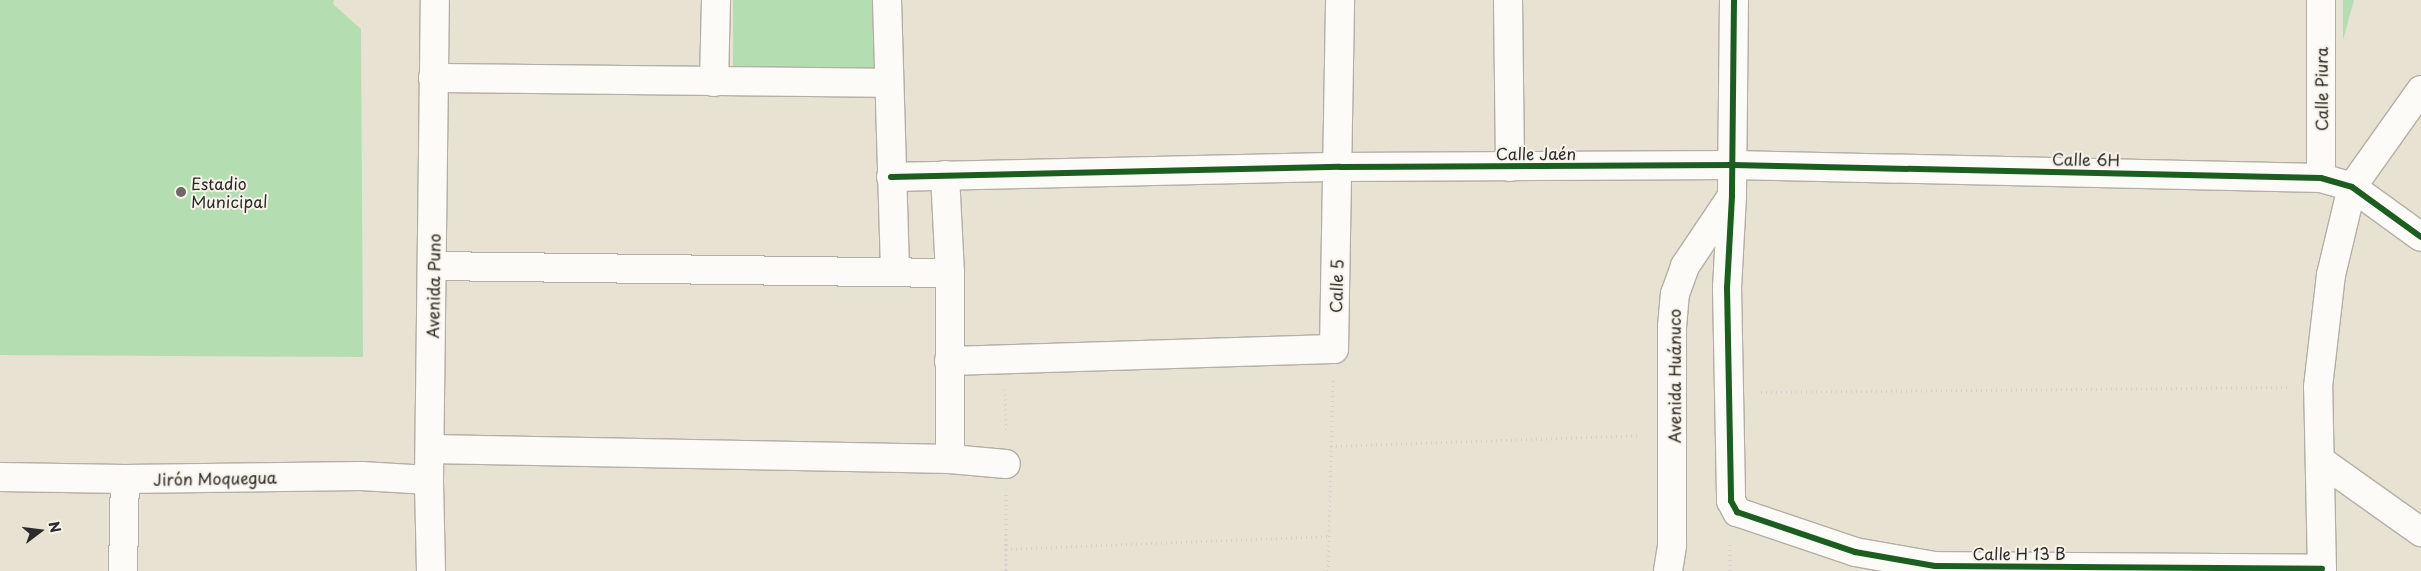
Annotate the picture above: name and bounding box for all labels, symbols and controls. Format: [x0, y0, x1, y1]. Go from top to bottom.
street label: Calle Piura [2311, 47, 2331, 131]
street label: Calle Jaén [1496, 143, 1576, 163]
street label: Calle 6H [2052, 149, 2120, 169]
place label: Estadio Municipal [191, 173, 268, 211]
marker: Estadio Municipal [175, 186, 187, 198]
street label: Avenida Puno [422, 234, 444, 338]
street label: Calle 5 [1325, 258, 1347, 314]
street label: Avenida Huánuco [1664, 309, 1684, 443]
street label: Jirón Moquegua [153, 467, 277, 489]
north arrow [15, 506, 65, 556]
text: N [43, 519, 67, 535]
street label: Calle H 13 B [1971, 543, 2067, 563]

